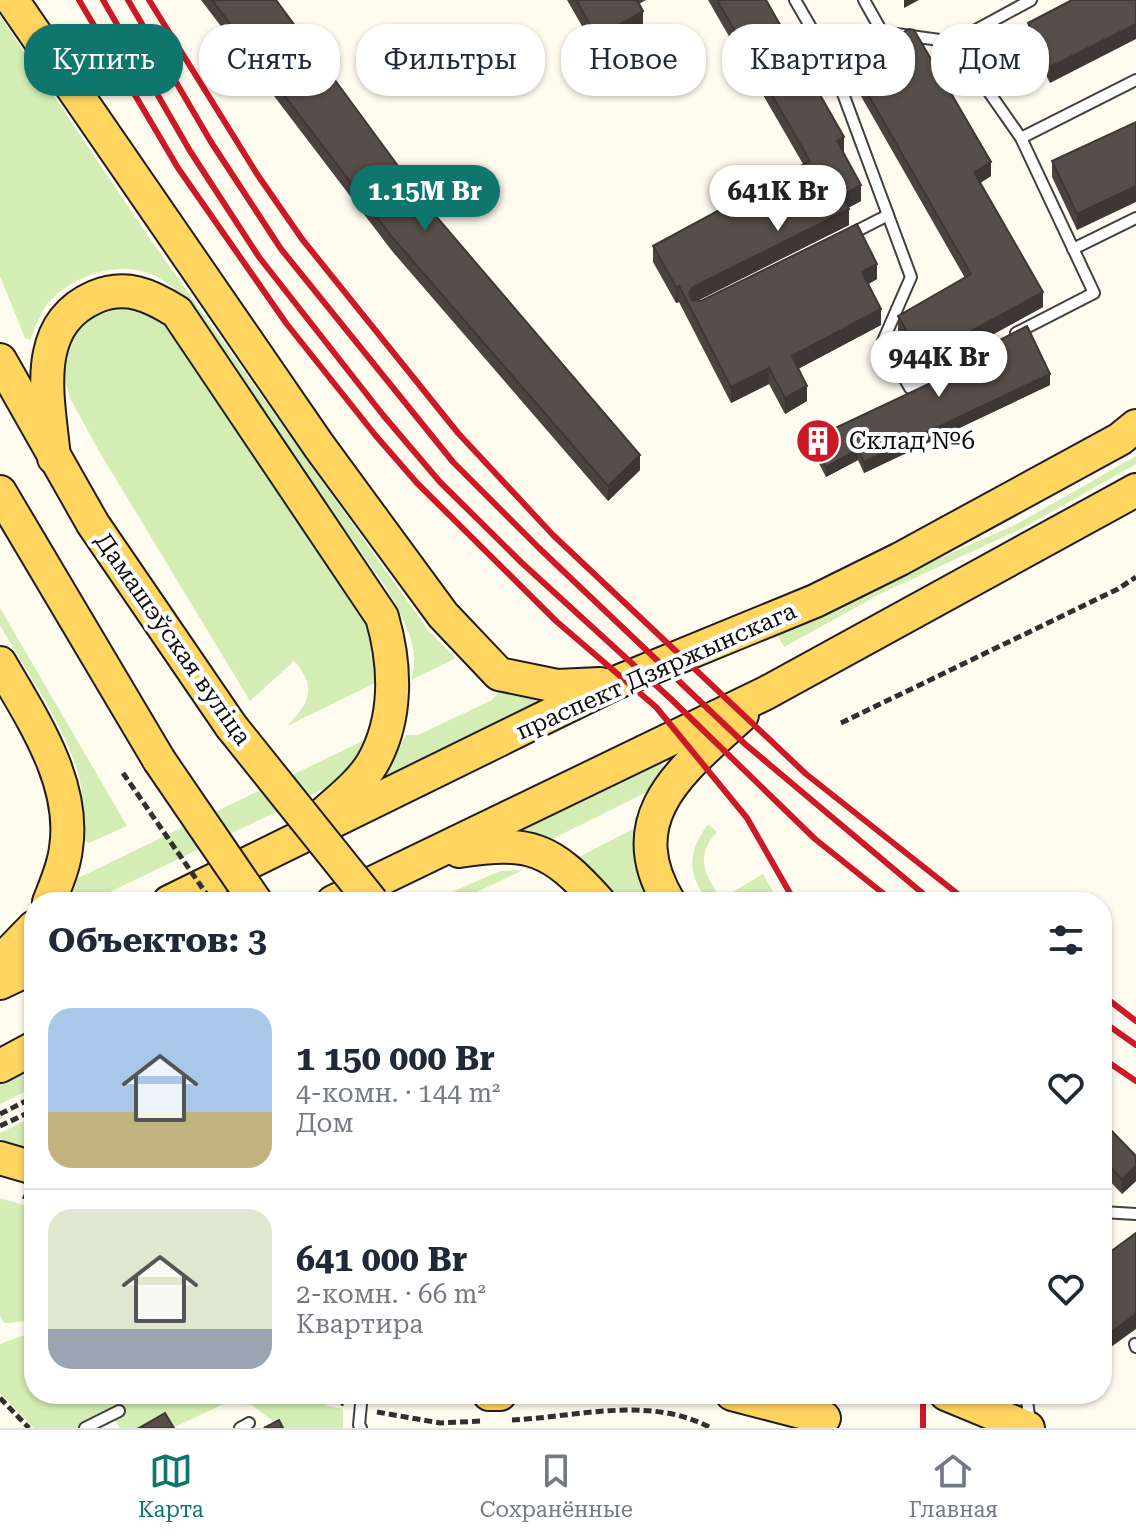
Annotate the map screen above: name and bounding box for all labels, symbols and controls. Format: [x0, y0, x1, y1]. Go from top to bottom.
chip: Купить [24, 24, 183, 96]
chip: Снять [199, 24, 340, 96]
chip: Фильтры [356, 24, 545, 96]
chip: Новое [561, 24, 706, 96]
chip: Квартира [722, 24, 915, 96]
chip: Дом [931, 24, 1049, 96]
pin: 1.15M Br [342, 165, 508, 233]
pin: 641K Br [704, 165, 852, 233]
text: 1.15M Br [368, 176, 482, 206]
text: 641K Br [727, 176, 829, 206]
pin: 944K Br [865, 331, 1013, 399]
text: 944K Br [888, 342, 990, 372]
building icon: Склад №6 [794, 417, 842, 465]
place label: Склад №6 [849, 427, 975, 455]
street label: Дамашэўская вуліца [89, 528, 257, 750]
street label: праспект Дзяржынскага [512, 597, 800, 745]
icon: filters [1044, 918, 1088, 962]
text: Объектов: 3 [48, 920, 267, 960]
text: 1 150 000 Br [296, 1038, 495, 1078]
icon: home [112, 1040, 208, 1136]
icon: heart [1044, 1066, 1088, 1110]
text: 4-комн. · 144 m² [296, 1078, 501, 1108]
text: Дом [296, 1108, 354, 1138]
text: 641 000 Br [296, 1239, 467, 1279]
icon: home [112, 1241, 208, 1337]
icon: heart [1044, 1267, 1088, 1311]
text: 2-комн. · 66 m² [296, 1279, 486, 1309]
text: Квартира [296, 1309, 423, 1339]
tab: Карта [138, 1449, 204, 1522]
tab: Сохранённые [480, 1449, 633, 1522]
tab: Главная [909, 1449, 998, 1522]

